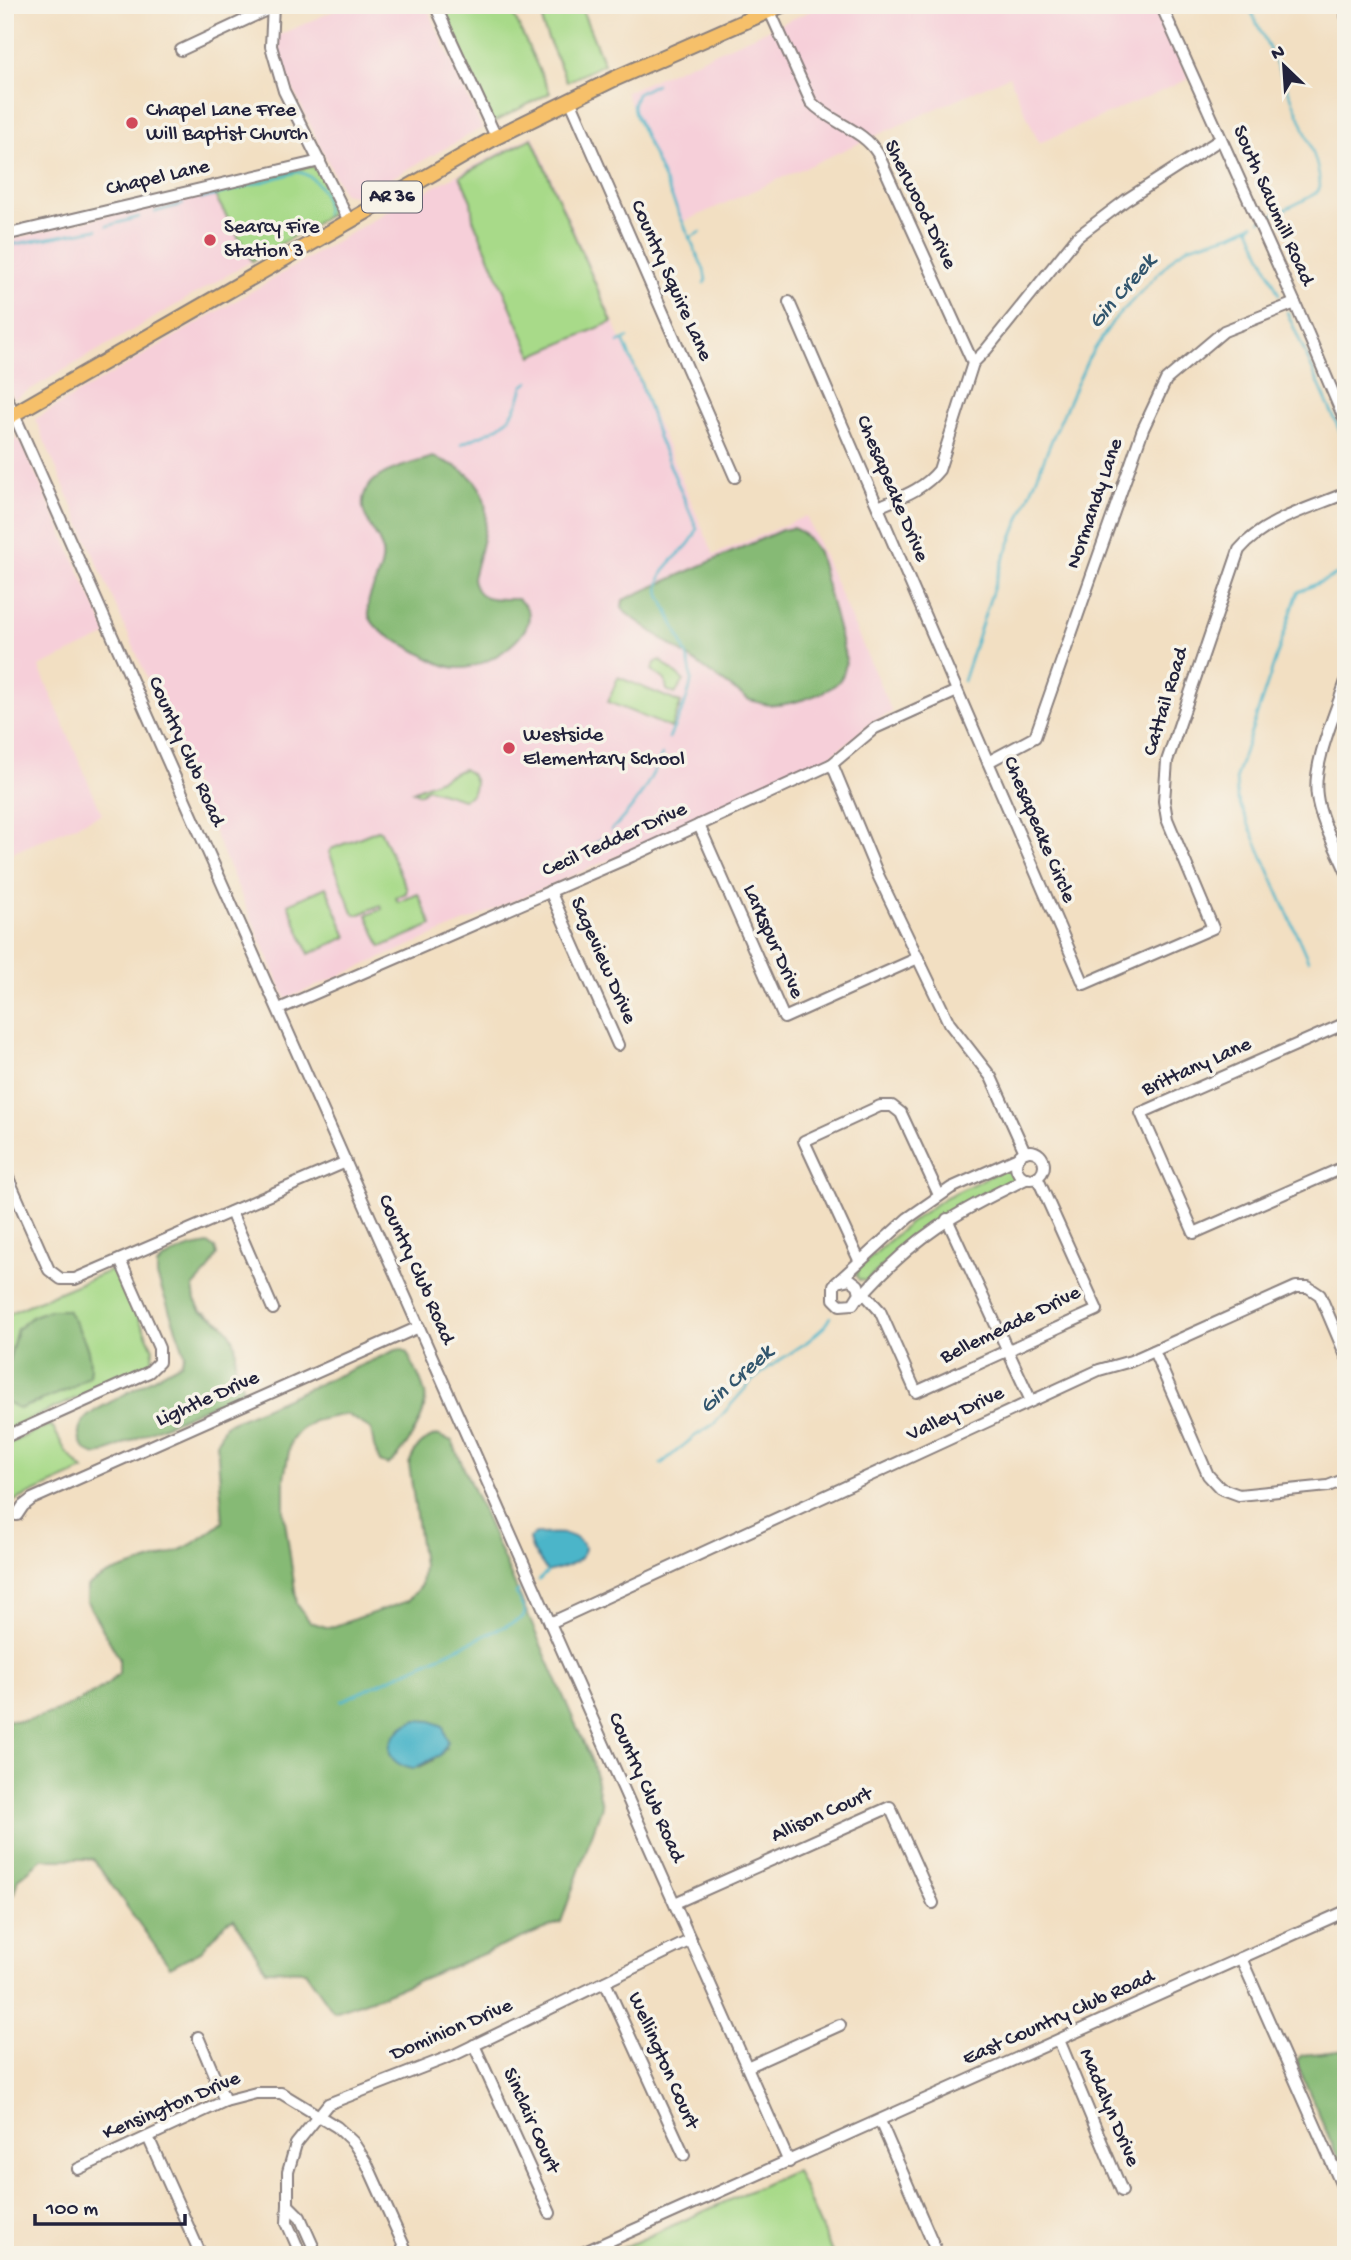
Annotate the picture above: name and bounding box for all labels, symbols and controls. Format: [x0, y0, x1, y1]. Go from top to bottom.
north arrow [1250, 32, 1320, 102]
text: N [1268, 41, 1289, 67]
place label: Chapel Lane Free Will Baptist Church [146, 99, 308, 148]
marker: Chapel Lane Free Will Baptist Church [124, 115, 140, 131]
street label: South Sawmill Road [1225, 122, 1319, 291]
street label: Sherwood Drive [877, 136, 962, 275]
street label: Chapel Lane [104, 155, 213, 203]
road number: AR 36 [362, 182, 422, 212]
street label: Country Squire Lane [623, 197, 717, 366]
place label: Searcy Fire Station 3 [224, 216, 321, 265]
marker: Searcy Fire Station 3 [202, 232, 218, 248]
water label: Gin Creek [1083, 247, 1165, 335]
street label: Chesapeake Drive [849, 412, 934, 567]
street label: Normandy Lane [1062, 434, 1130, 573]
street label: Cattail Road [1139, 643, 1196, 759]
street label: Country Club Road [141, 673, 230, 832]
place label: Westside Elementary School [523, 724, 685, 773]
marker: Westside Elementary School [501, 740, 517, 756]
street label: Chesapeake Circle [996, 753, 1081, 908]
street label: Cecil Tedder Drive [539, 797, 692, 884]
street label: Larkspur Drive [736, 881, 809, 1004]
street label: Sageview Drive [563, 894, 642, 1029]
street label: Brittany Lane [1138, 1032, 1257, 1104]
street label: Country Club Road [371, 1191, 460, 1350]
street label: Bellemeade Drive [936, 1281, 1086, 1371]
water label: Gin Creek [694, 1338, 782, 1420]
street label: Lightle Drive [153, 1366, 265, 1434]
street label: Valley Drive [902, 1381, 1010, 1449]
street label: Country Club Road [601, 1709, 690, 1868]
street label: Allison Court [768, 1782, 879, 1849]
street label: East Country Club Road [959, 1965, 1160, 2073]
street label: Wellington Court [621, 1989, 704, 2135]
street label: Dominion Drive [385, 1994, 518, 2069]
street label: Madalyn Drive [1072, 2045, 1145, 2172]
street label: Sinclair Court [496, 2064, 565, 2180]
street label: Kensington Drive [100, 2066, 246, 2147]
scale bar [35, 2183, 186, 2227]
text: 100 m [45, 2198, 98, 2223]

